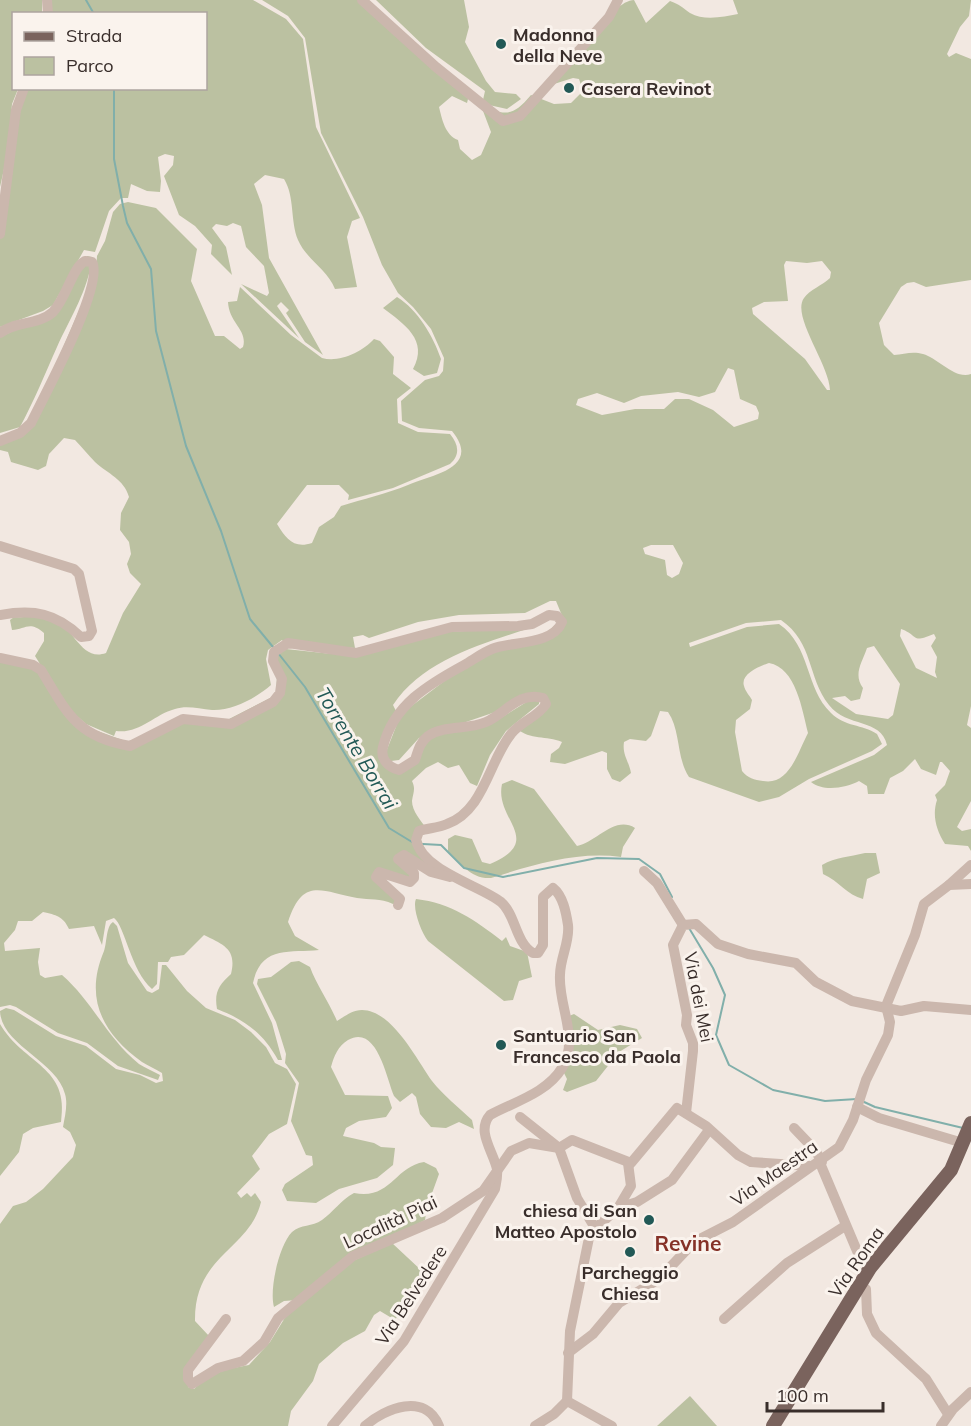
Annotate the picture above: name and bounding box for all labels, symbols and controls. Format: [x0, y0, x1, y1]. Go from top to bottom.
legend [12, 12, 207, 90]
place label: Madonna della Neve [513, 23, 602, 67]
text: Strada [66, 24, 122, 47]
marker: Madonna della Neve [494, 37, 508, 51]
text: Parco [66, 54, 114, 77]
place label: Casera Revinot [581, 77, 711, 100]
marker: Casera Revinot [562, 81, 576, 95]
water label: Torrente Borrai [311, 682, 403, 814]
street label: Via dei Mei [679, 950, 719, 1044]
place label: Santuario San Francesco da Paola [513, 1024, 681, 1068]
marker: Santuario San Francesco da Paola [494, 1038, 508, 1052]
street label: Via Maestra [726, 1135, 822, 1211]
street label: Località Piai [339, 1190, 441, 1254]
place label: chiesa di San Matteo Apostolo [495, 1199, 637, 1243]
marker: chiesa di San Matteo Apostolo [642, 1213, 656, 1227]
street label: Via Roma [823, 1222, 889, 1302]
district label: Revine [655, 1230, 721, 1256]
street label: Via Belvedere [370, 1241, 452, 1349]
marker: Parcheggio Chiesa [623, 1245, 637, 1259]
place label: Parcheggio Chiesa [581, 1261, 679, 1305]
scale bar [767, 1375, 882, 1413]
text: 100 m [776, 1384, 829, 1407]

